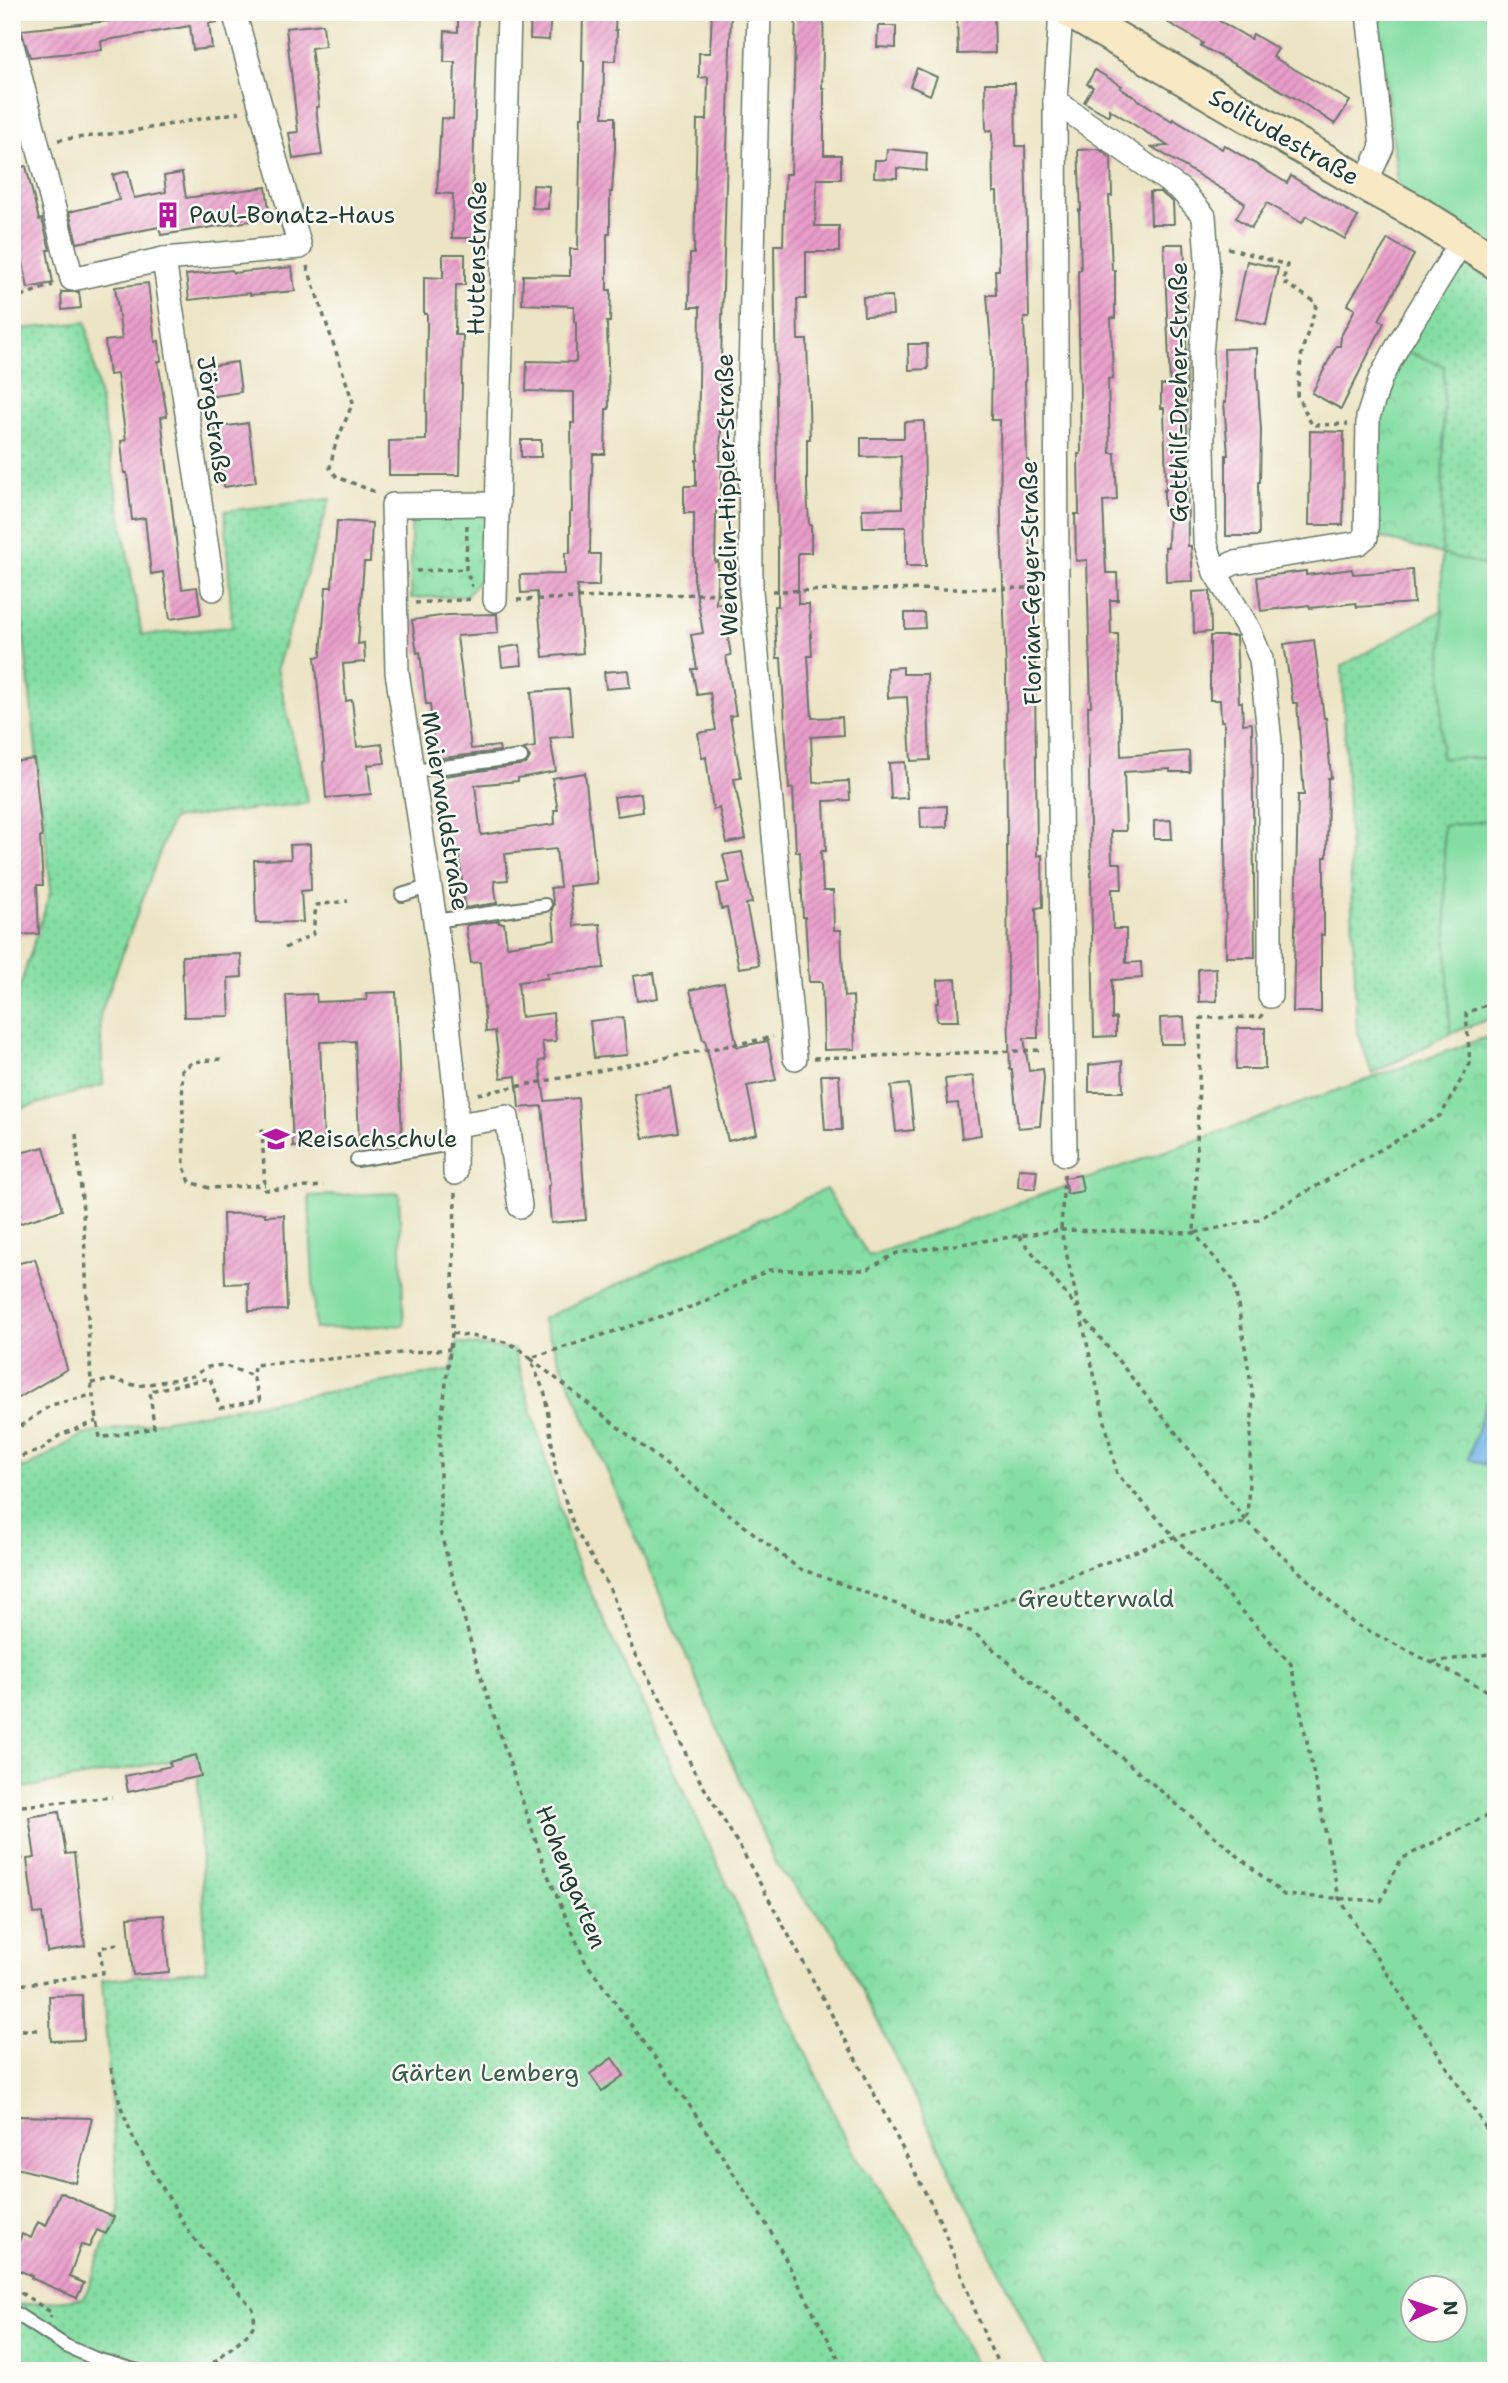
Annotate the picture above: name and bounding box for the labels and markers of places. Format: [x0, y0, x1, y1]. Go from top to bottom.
place label: Paul-Bonatz-Haus [189, 199, 395, 231]
building icon: Paul-Bonatz-Haus [153, 200, 183, 230]
place label: Reisachschule [297, 1123, 458, 1155]
school or university icon: Reisachschule [261, 1124, 291, 1154]

